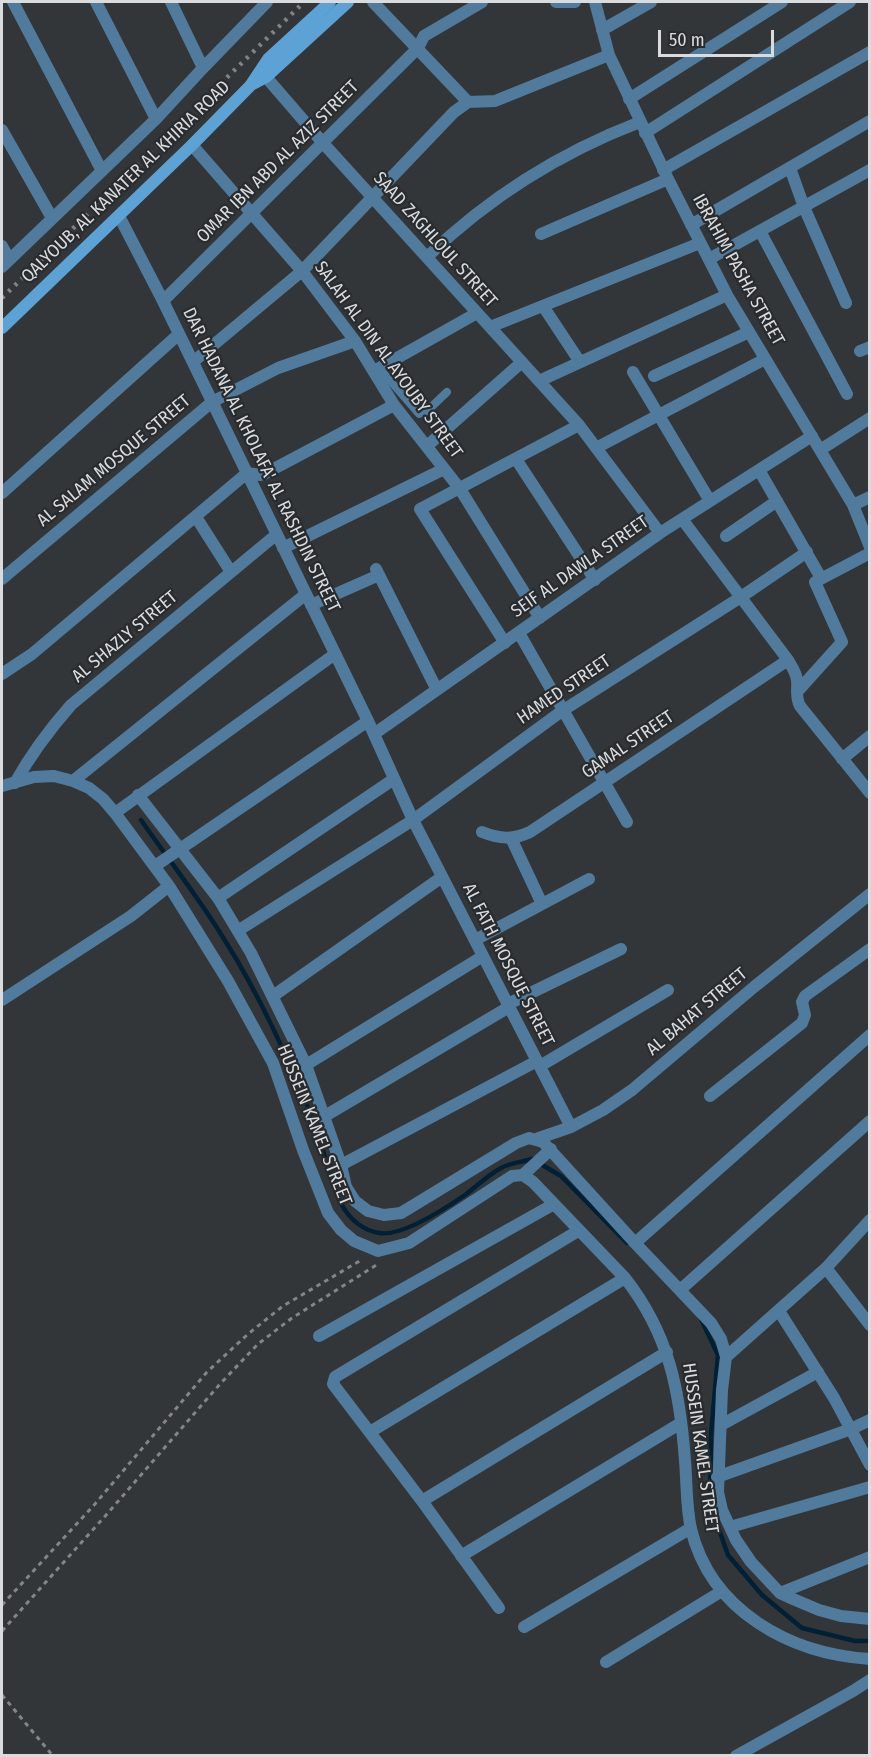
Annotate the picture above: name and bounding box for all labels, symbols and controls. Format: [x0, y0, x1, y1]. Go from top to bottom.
scale bar [661, 18, 776, 56]
text: 50 m [669, 29, 705, 51]
street label: QALYOUB, AL KANATER AL KHIRIA ROAD [17, 76, 235, 288]
street label: OMAR IBN ABD AL AZIZ STREET [193, 77, 363, 247]
street label: SAAD ZAGHLOUL STREET [369, 168, 501, 312]
street label: IBRAHIM PASHA STREET [687, 191, 789, 349]
street label: SALAH AL DIN AL AYOUBY STREET [309, 257, 467, 463]
street label: DAR HADANA AL KHOLAFA' AL RASHDIN STREET [178, 304, 344, 616]
street label: AL SALAM MOSQUE STREET [33, 390, 195, 532]
street label: SEIF AL DAWLA STREET [507, 512, 653, 622]
street label: AL SHAZLY STREET [68, 587, 182, 687]
street label: HAMED STREET [513, 651, 615, 729]
street label: GAMAL STREET [578, 706, 678, 784]
street label: AL FATH MOSQUE STREET [458, 880, 558, 1050]
street label: AL BAHAT STREET [642, 964, 752, 1060]
street label: HUSSEIN KAMEL STREET [272, 1041, 356, 1209]
street label: HUSSEIN KAMEL STREET [677, 1362, 723, 1534]

